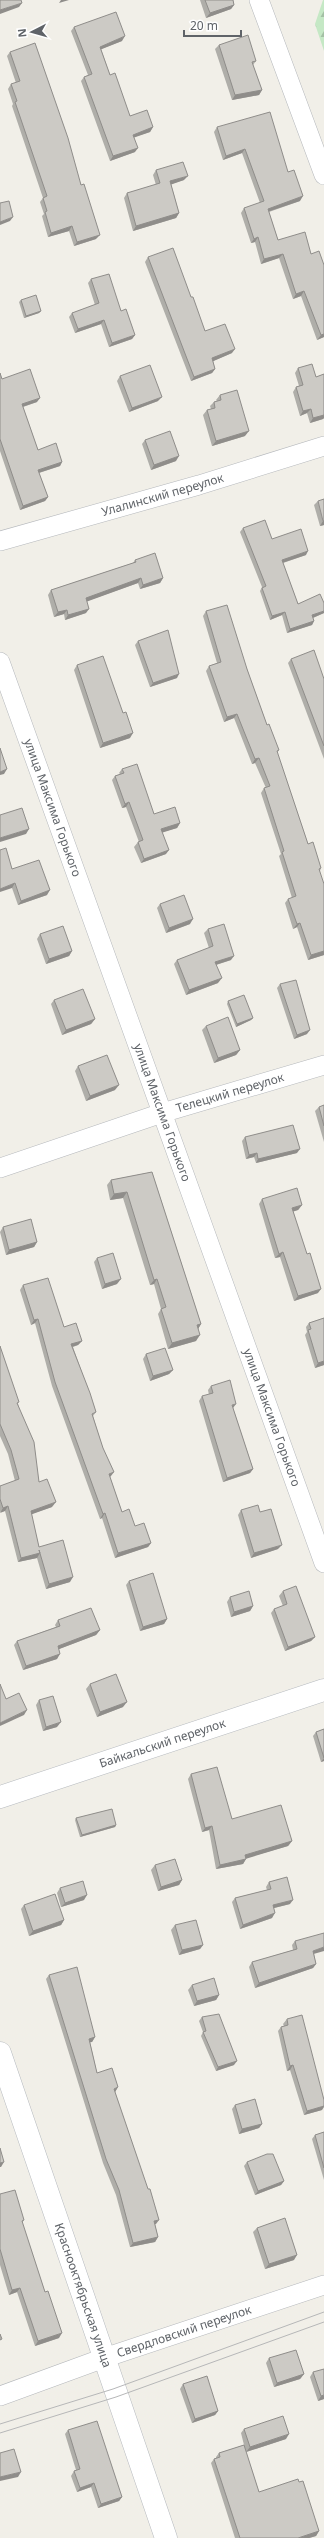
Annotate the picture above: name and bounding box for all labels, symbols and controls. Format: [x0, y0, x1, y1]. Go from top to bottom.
north arrow [12, 12, 52, 52]
scale bar [184, 12, 241, 38]
text: 20 m [190, 17, 218, 34]
text: N [14, 28, 29, 38]
street label: Улалинский переулок [99, 469, 226, 520]
street label: улица Максима Горького [20, 736, 86, 879]
street label: улица Максима Горького [130, 1041, 195, 1184]
street label: Телецкий переулок [174, 1068, 286, 1116]
street label: улица Максима Горького [240, 1346, 305, 1489]
street label: Байкальский переулок [97, 1714, 228, 1772]
street label: Краснооктябрьская улица [51, 2220, 116, 2370]
street label: Свердловский переулок [114, 2301, 254, 2361]

